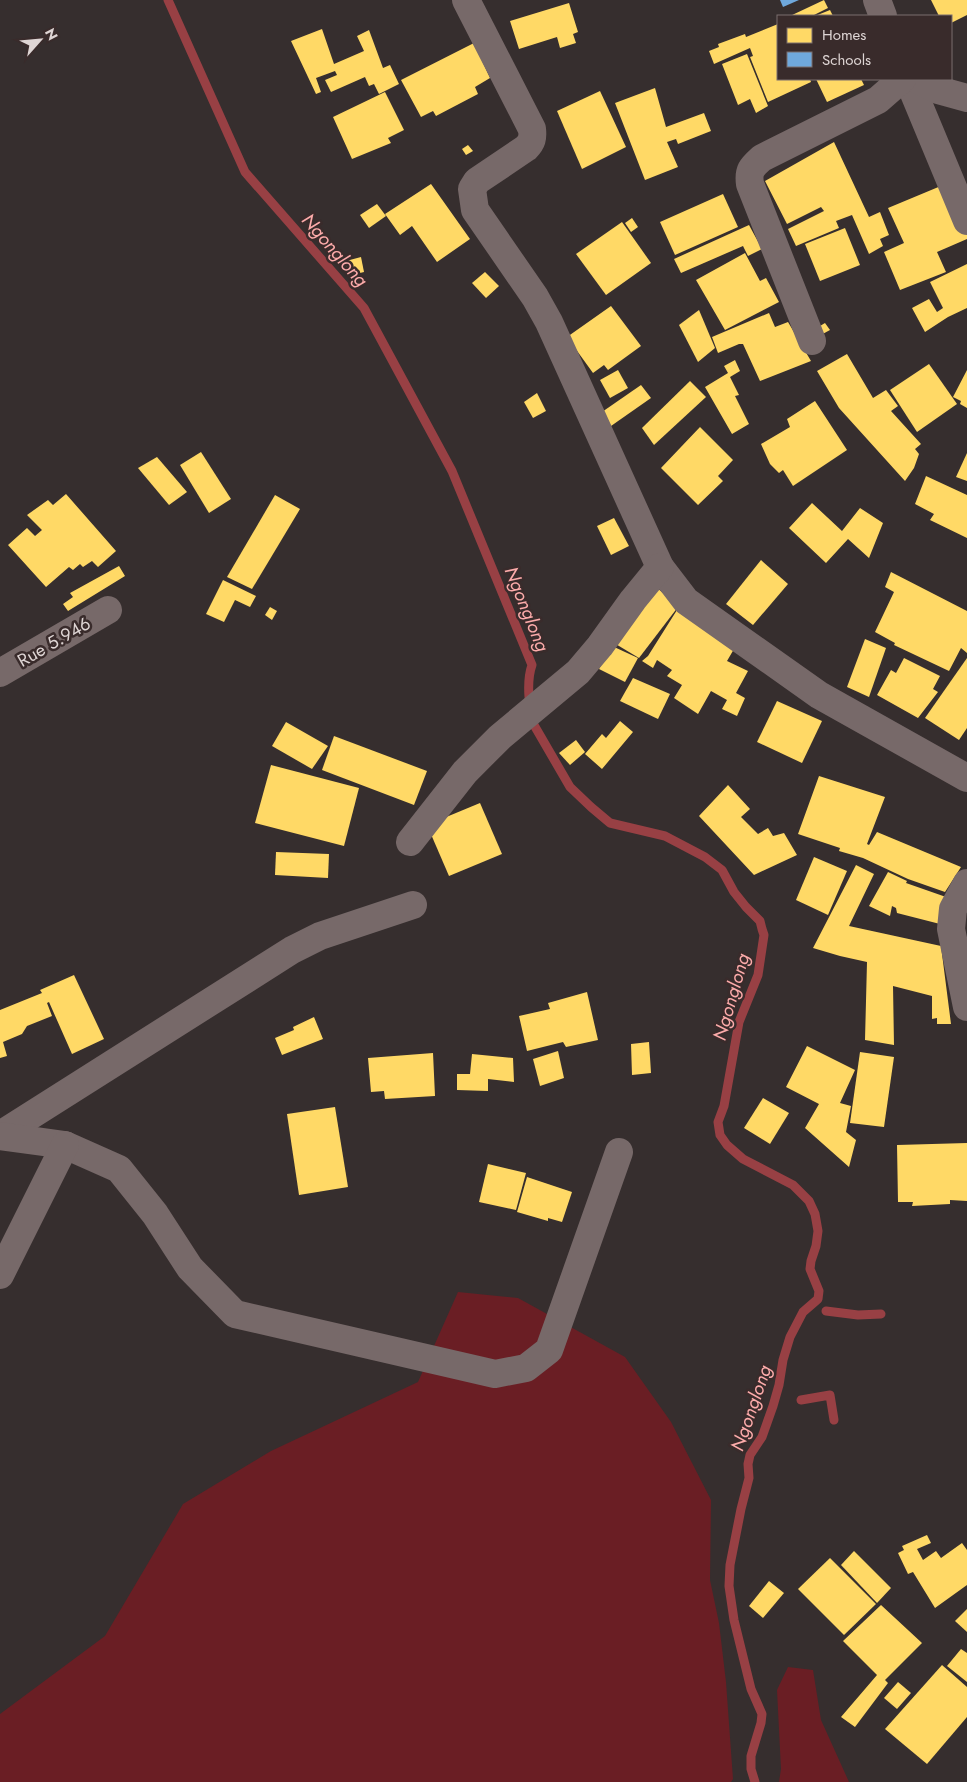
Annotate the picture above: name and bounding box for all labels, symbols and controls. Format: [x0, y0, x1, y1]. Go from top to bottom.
north arrow [15, 15, 65, 65]
legend [777, 15, 952, 80]
text: Homes [822, 24, 866, 46]
text: N [40, 25, 63, 44]
text: Schools [822, 49, 871, 71]
water label: Ngonglong [295, 207, 375, 293]
water label: Ngonglong [498, 562, 556, 656]
street label: Rue 5.946 [12, 610, 96, 674]
water label: Ngonglong [706, 950, 756, 1044]
water label: Ngonglong [724, 1361, 778, 1455]

